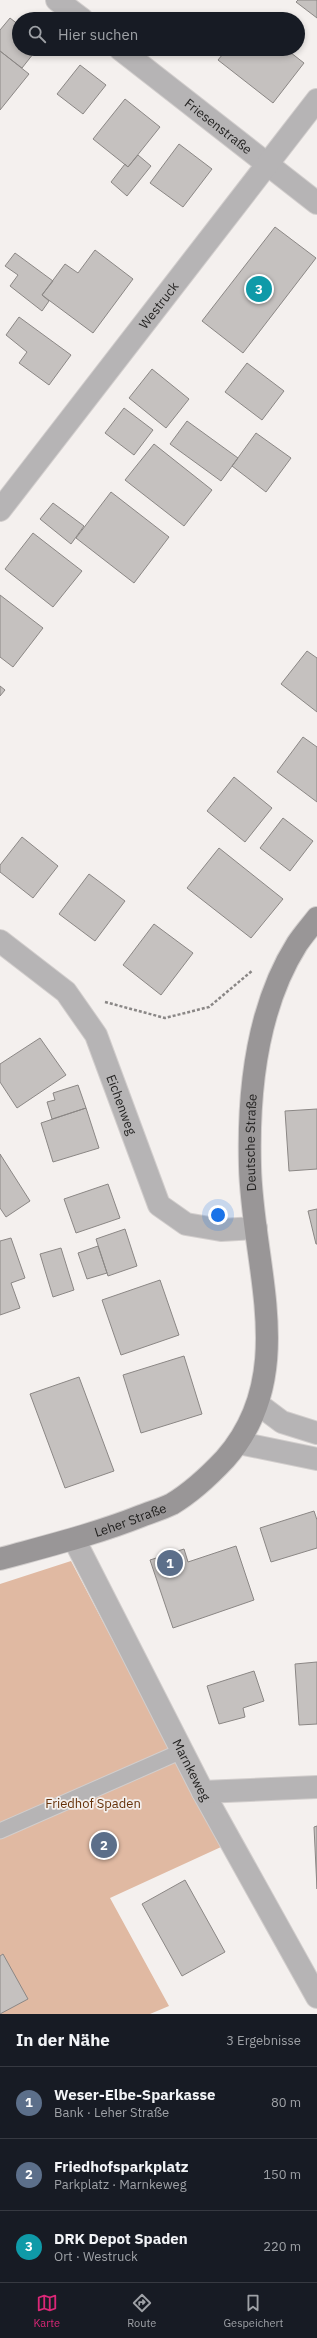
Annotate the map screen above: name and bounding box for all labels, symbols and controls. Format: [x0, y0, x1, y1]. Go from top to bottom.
search box [12, 12, 305, 56]
icon: search [26, 23, 48, 45]
text: Hier suchen [58, 25, 138, 44]
street label: Friesenstraße [181, 95, 255, 158]
pin: 3 [246, 274, 272, 304]
street label: Westruck [135, 278, 182, 332]
street label: Eichenweg [102, 1072, 140, 1137]
street label: Deutsche Straße [242, 1093, 261, 1192]
your location [208, 1205, 228, 1225]
street label: Leher Straße [92, 1500, 169, 1541]
pin: 1 [157, 1548, 183, 1578]
street label: Marnkeweg [168, 1736, 214, 1804]
park label: Friedhof Spaden [45, 1795, 141, 1812]
pin: 2 [91, 1830, 117, 1860]
text: In der Nähe [16, 2029, 110, 2051]
text: 3 Ergebnisse [226, 2032, 301, 2049]
text: Weser-Elbe-Sparkasse [54, 2085, 216, 2104]
text: 1 [25, 2094, 33, 2111]
text: 80 m [271, 2094, 301, 2111]
text: Bank · Leher Straße [54, 2104, 169, 2121]
text: Friedhofsparkplatz [54, 2157, 189, 2176]
text: 2 [25, 2166, 33, 2183]
text: 150 m [263, 2166, 301, 2183]
text: Parkplatz · Marnkeweg [54, 2176, 187, 2193]
text: DRK Depot Spaden [54, 2229, 188, 2248]
text: 3 [25, 2238, 33, 2255]
text: 220 m [263, 2238, 301, 2255]
text: Ort · Westruck [54, 2248, 138, 2265]
tab: Karte [34, 2292, 60, 2330]
tab: Route [127, 2292, 156, 2330]
tab: Gespeichert [223, 2292, 283, 2330]

